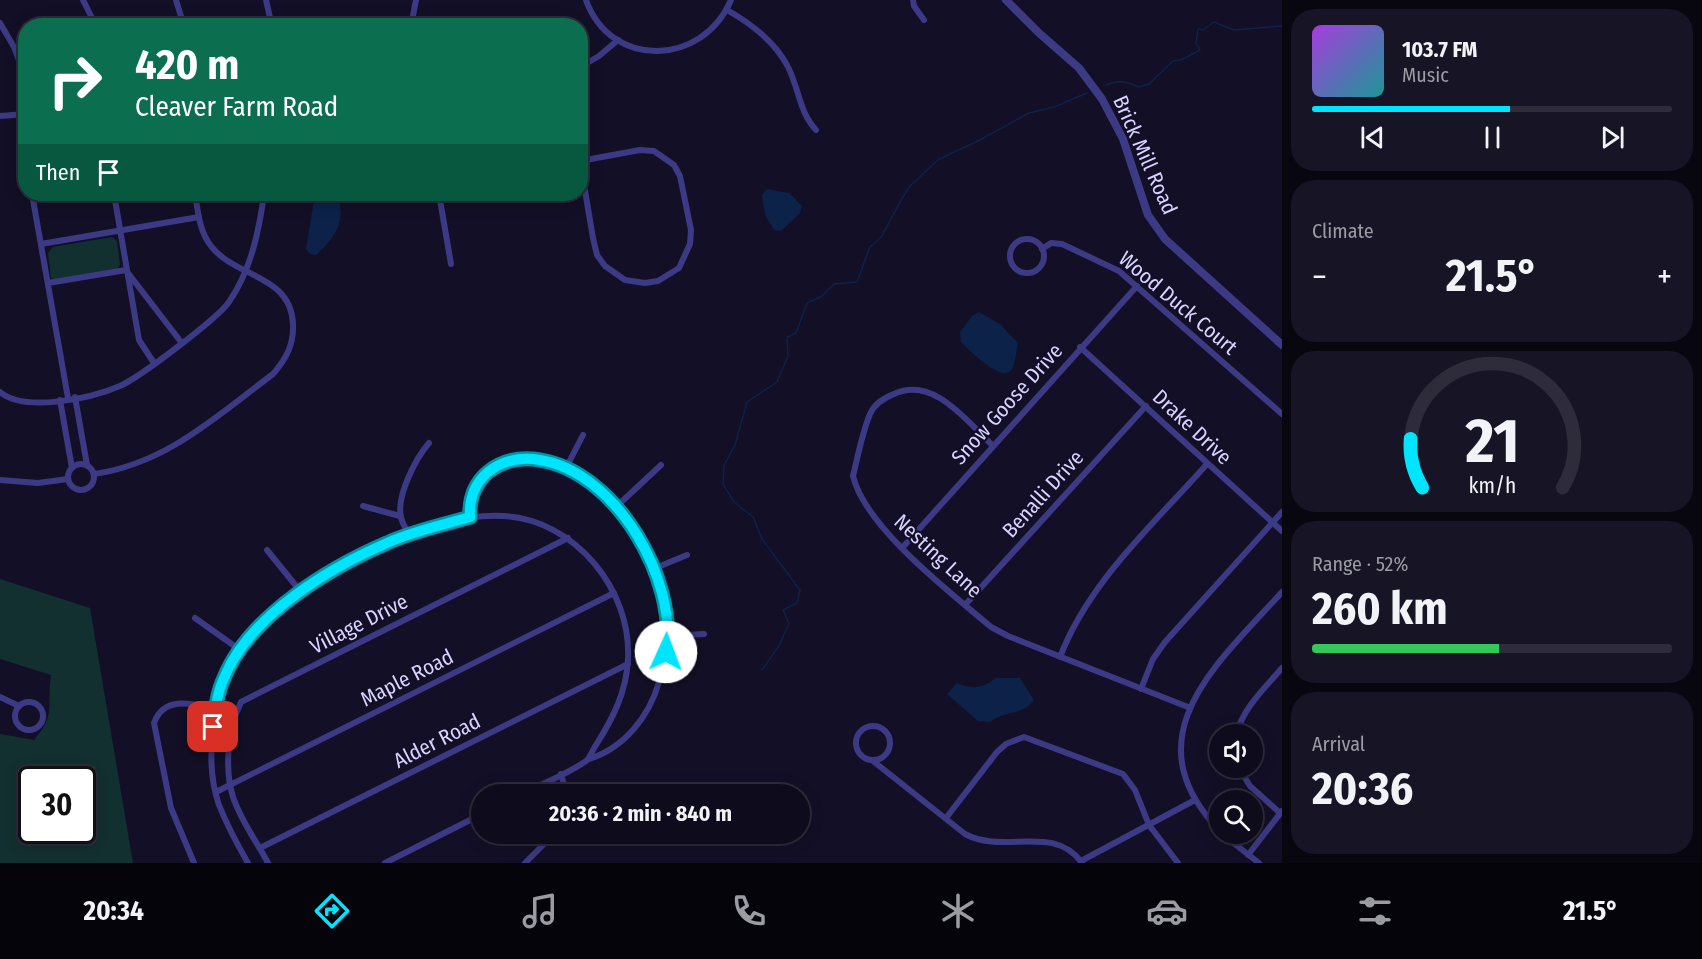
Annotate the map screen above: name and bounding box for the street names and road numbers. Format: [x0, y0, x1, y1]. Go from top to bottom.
street label: Brick Mill Road [1107, 91, 1183, 219]
street label: Wood Duck Court [1113, 246, 1243, 360]
street label: Snow Goose Drive [946, 338, 1068, 470]
street label: Drake Drive [1147, 384, 1237, 470]
street label: Benalli Drive [997, 445, 1089, 543]
street label: Nesting Lane [889, 509, 987, 603]
street label: Village Drive [306, 588, 412, 660]
street label: Maple Road [356, 644, 458, 712]
street label: Alder Road [389, 708, 485, 774]

